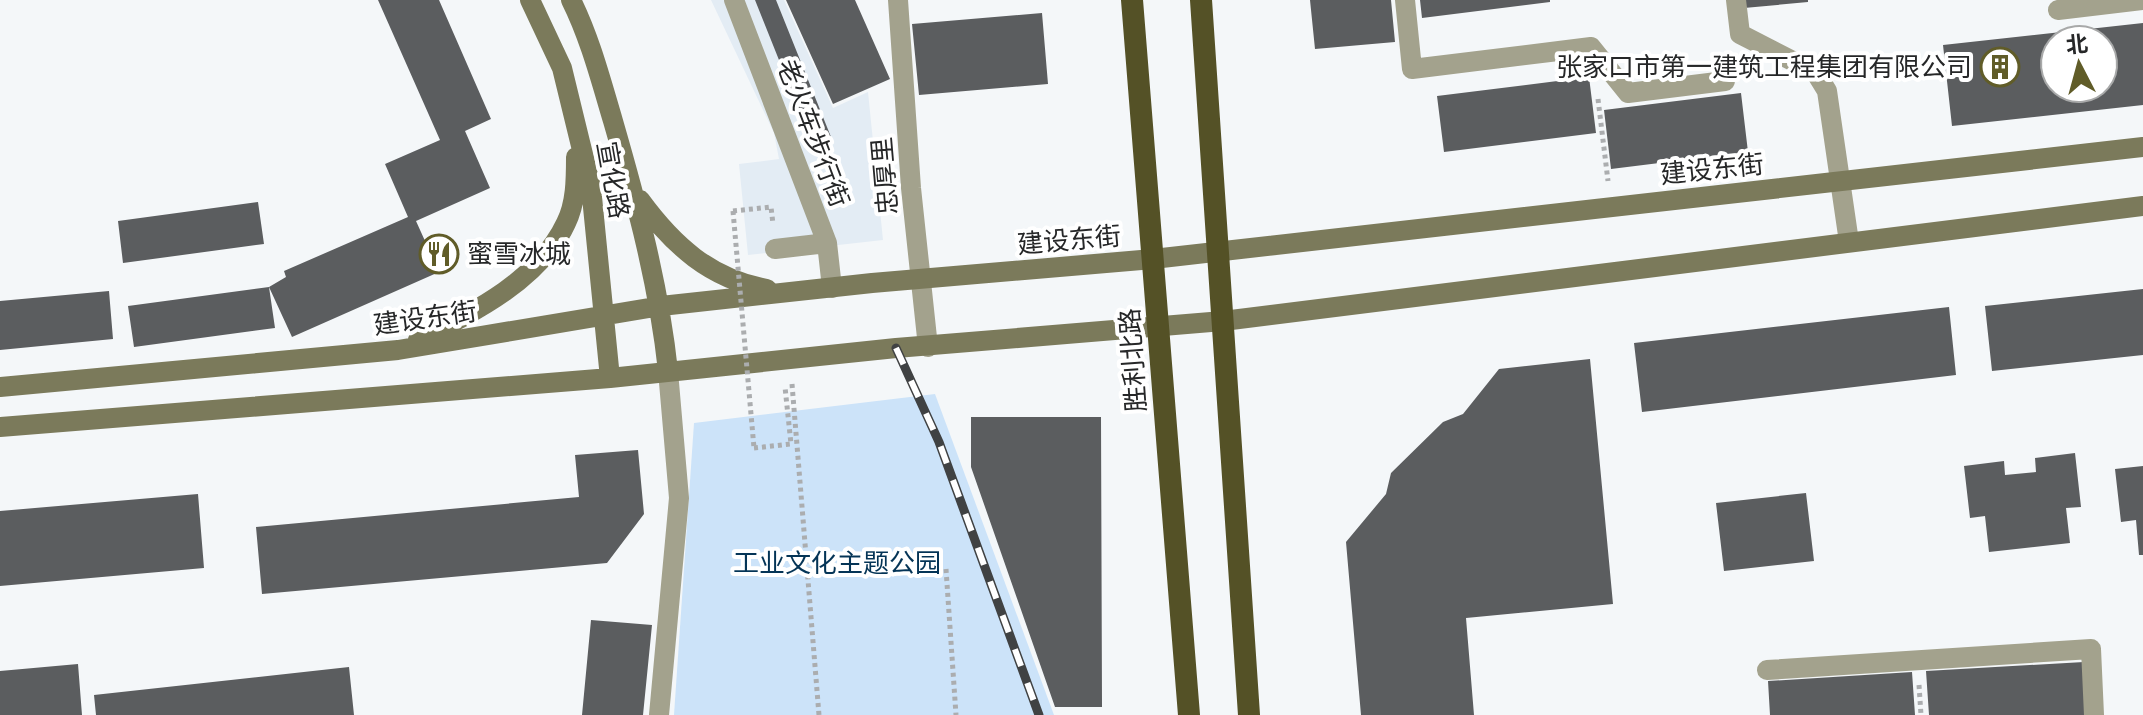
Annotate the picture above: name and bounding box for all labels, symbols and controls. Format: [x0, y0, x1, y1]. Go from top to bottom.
north arrow [2039, 24, 2119, 104]
text: 北 [2065, 31, 2089, 58]
building icon: 张家口市第一建筑工程集团有限公司 [1979, 46, 2021, 88]
place label: 张家口市第一建筑工程集团有限公司 [1556, 52, 1972, 82]
street label: 老火车步行街 [771, 55, 855, 211]
street label: 忠厚里 [867, 136, 903, 216]
street label: 宣化路 [591, 139, 635, 221]
street label: 建设东街 [1659, 149, 1765, 189]
street label: 建设东街 [1016, 221, 1122, 259]
restaurant icon: 蜜雪冰城 [418, 233, 460, 275]
place label: 蜜雪冰城 [467, 239, 571, 269]
street label: 建设东街 [371, 296, 479, 340]
street label: 胜利北路 [1114, 307, 1152, 413]
park label: 工业文化主题公园 [733, 548, 941, 578]

